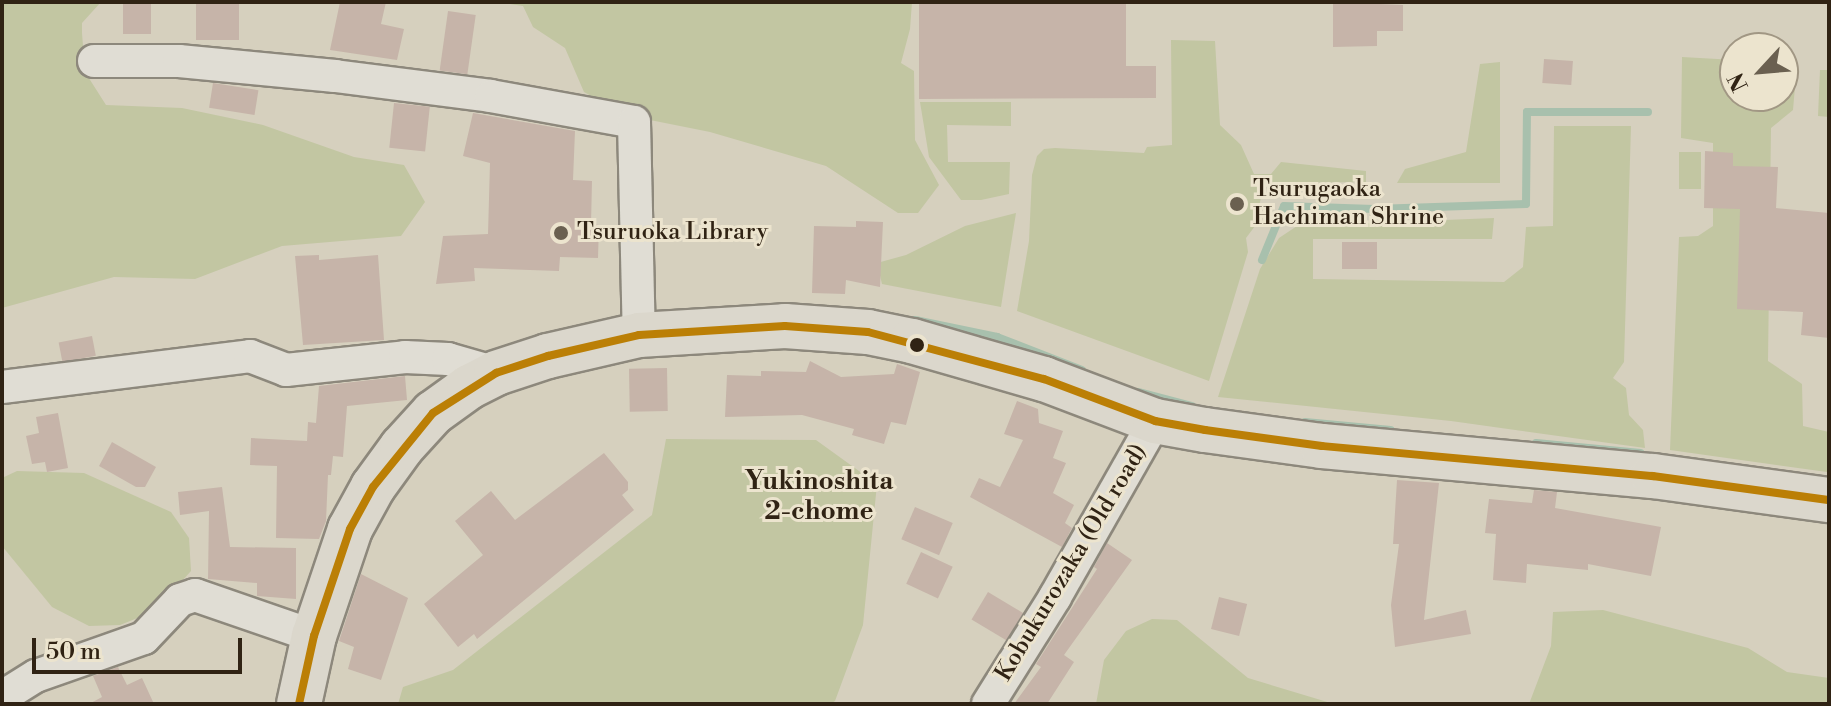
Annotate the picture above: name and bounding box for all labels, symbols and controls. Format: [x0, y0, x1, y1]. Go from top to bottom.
north arrow [1719, 32, 1799, 112]
text: N [1723, 68, 1755, 96]
place label: Tsurugaoka Hachiman Shrine [1253, 176, 1444, 232]
marker: Tsurugaoka Hachiman Shrine [1228, 195, 1246, 213]
place label: Tsuruoka Library [577, 219, 768, 247]
marker: Tsuruoka Library [552, 224, 570, 242]
unlabelled marker [909, 337, 925, 353]
street label: Kobukurozaka (Old road) [990, 439, 1154, 687]
district label: Yukinoshita 2-chome [745, 466, 893, 528]
scale bar [36, 622, 246, 672]
text: 50 m [46, 637, 101, 667]

